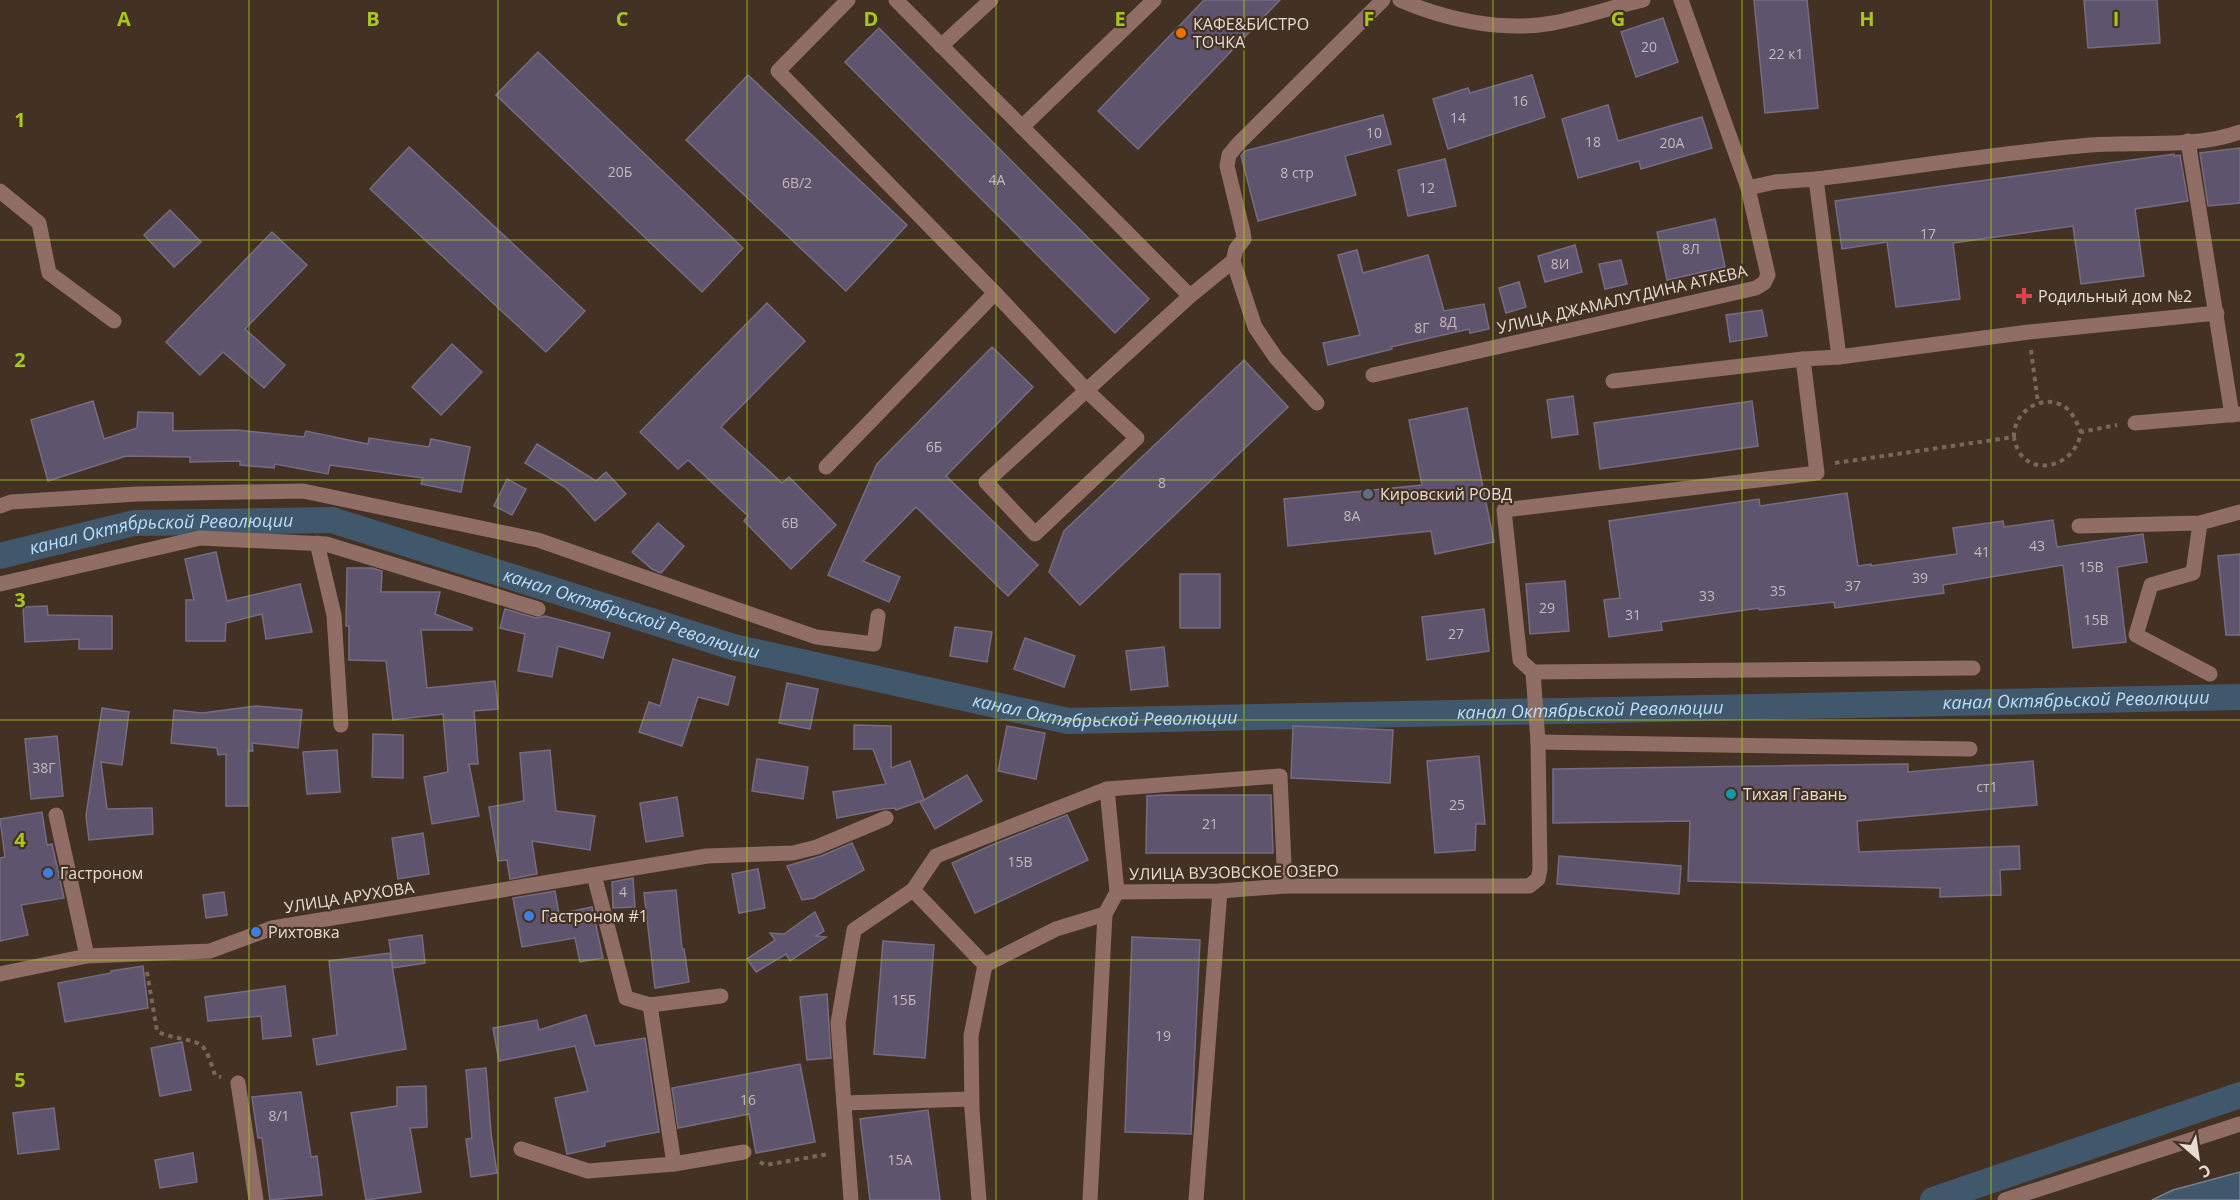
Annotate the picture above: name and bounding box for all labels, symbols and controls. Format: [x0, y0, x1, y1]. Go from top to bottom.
text: A [117, 5, 131, 32]
text: B [366, 5, 380, 32]
text: C [616, 5, 629, 32]
text: D [864, 5, 878, 32]
text: E [1114, 5, 1126, 32]
text: F [1364, 5, 1374, 32]
text: G [1611, 5, 1625, 32]
text: H [1859, 5, 1875, 32]
text: I [2113, 5, 2119, 32]
place label: КАФЕ&БИСТРО ТОЧКА [1193, 13, 1309, 53]
marker: КАФЕ&БИСТРО ТОЧКА [1174, 26, 1188, 40]
house number: 20 [1641, 37, 1657, 56]
house number: 22 к1 [1769, 44, 1803, 63]
house number: 16 [1512, 91, 1528, 110]
text: 1 [14, 106, 26, 133]
house number: 14 [1450, 108, 1466, 127]
house number: 10 [1366, 123, 1382, 142]
house number: 18 [1585, 132, 1601, 151]
house number: 20А [1660, 133, 1685, 152]
house number: 20Б [608, 162, 632, 181]
house number: 8 стр [1280, 163, 1314, 182]
house number: 4А [989, 170, 1006, 189]
house number: 6В/2 [782, 173, 812, 192]
house number: 12 [1419, 178, 1435, 197]
house number: 17 [1920, 224, 1936, 243]
house number: 8Л [1682, 239, 1700, 258]
house number: 8И [1551, 254, 1569, 273]
street label: УЛИЦА ДЖАМАЛУТДИНА АТАЕВА [1495, 259, 1750, 339]
place label: Родильный дом №2 [2038, 285, 2192, 307]
marker: Родильный дом №2 [2015, 287, 2033, 305]
house number: 8Д [1439, 312, 1457, 331]
house number: 8Г [1414, 318, 1430, 337]
text: 2 [14, 346, 26, 373]
house number: 6Б [926, 437, 942, 456]
house number: 8 [1158, 473, 1166, 492]
place label: Кировский РОВД [1380, 483, 1512, 505]
marker: Кировский РОВД [1361, 487, 1375, 501]
house number: 8А [1344, 506, 1361, 525]
water label: канал Октябрьской Революции [27, 508, 294, 559]
house number: 6В [781, 513, 799, 532]
house number: 43 [2029, 536, 2045, 555]
house number: 41 [1974, 542, 1990, 561]
house number: 15В [2078, 557, 2104, 576]
water label: канал Октябрьской Революции [501, 562, 762, 664]
house number: 39 [1912, 568, 1928, 587]
house number: 37 [1845, 576, 1861, 595]
house number: 35 [1770, 581, 1786, 600]
text: 3 [14, 586, 26, 613]
house number: 33 [1699, 586, 1715, 605]
house number: 29 [1539, 598, 1555, 617]
house number: 31 [1625, 605, 1641, 624]
house number: 15В [2083, 610, 2109, 629]
house number: 27 [1448, 624, 1464, 643]
water label: канал Октябрьской Революции [1942, 685, 2210, 714]
water label: канал Октябрьской Революции [971, 687, 1238, 733]
water label: канал Октябрьской Революции [1457, 695, 1724, 724]
house number: 38Г [32, 758, 56, 777]
house number: ст1 [1976, 777, 1998, 796]
place label: Тихая Гавань [1743, 783, 1847, 805]
marker: Тихая Гавань [1724, 787, 1738, 801]
house number: 25 [1449, 795, 1465, 814]
house number: 21 [1202, 814, 1218, 833]
text: 4 [14, 826, 26, 853]
house number: 15В [1007, 852, 1033, 871]
street label: УЛИЦА ВУЗОВСКОЕ ОЗЕРО [1129, 859, 1339, 885]
place label: Гастроном [60, 862, 143, 884]
marker: Гастроном [41, 866, 55, 880]
street label: УЛИЦА АРУХОВА [283, 876, 416, 918]
house number: 4 [619, 882, 627, 901]
place label: Гастроном #1 [541, 905, 648, 927]
marker: Гастроном #1 [522, 909, 536, 923]
place label: Рихтовка [268, 921, 340, 943]
marker: Рихтовка [249, 925, 263, 939]
house number: 15Б [892, 990, 916, 1009]
house number: 19 [1155, 1026, 1171, 1045]
text: 5 [14, 1066, 26, 1093]
house number: 16 [740, 1090, 756, 1109]
house number: 8/1 [268, 1106, 290, 1125]
north arrow [2168, 1128, 2228, 1188]
house number: 15А [888, 1150, 913, 1169]
text: С [2195, 1159, 2215, 1183]

